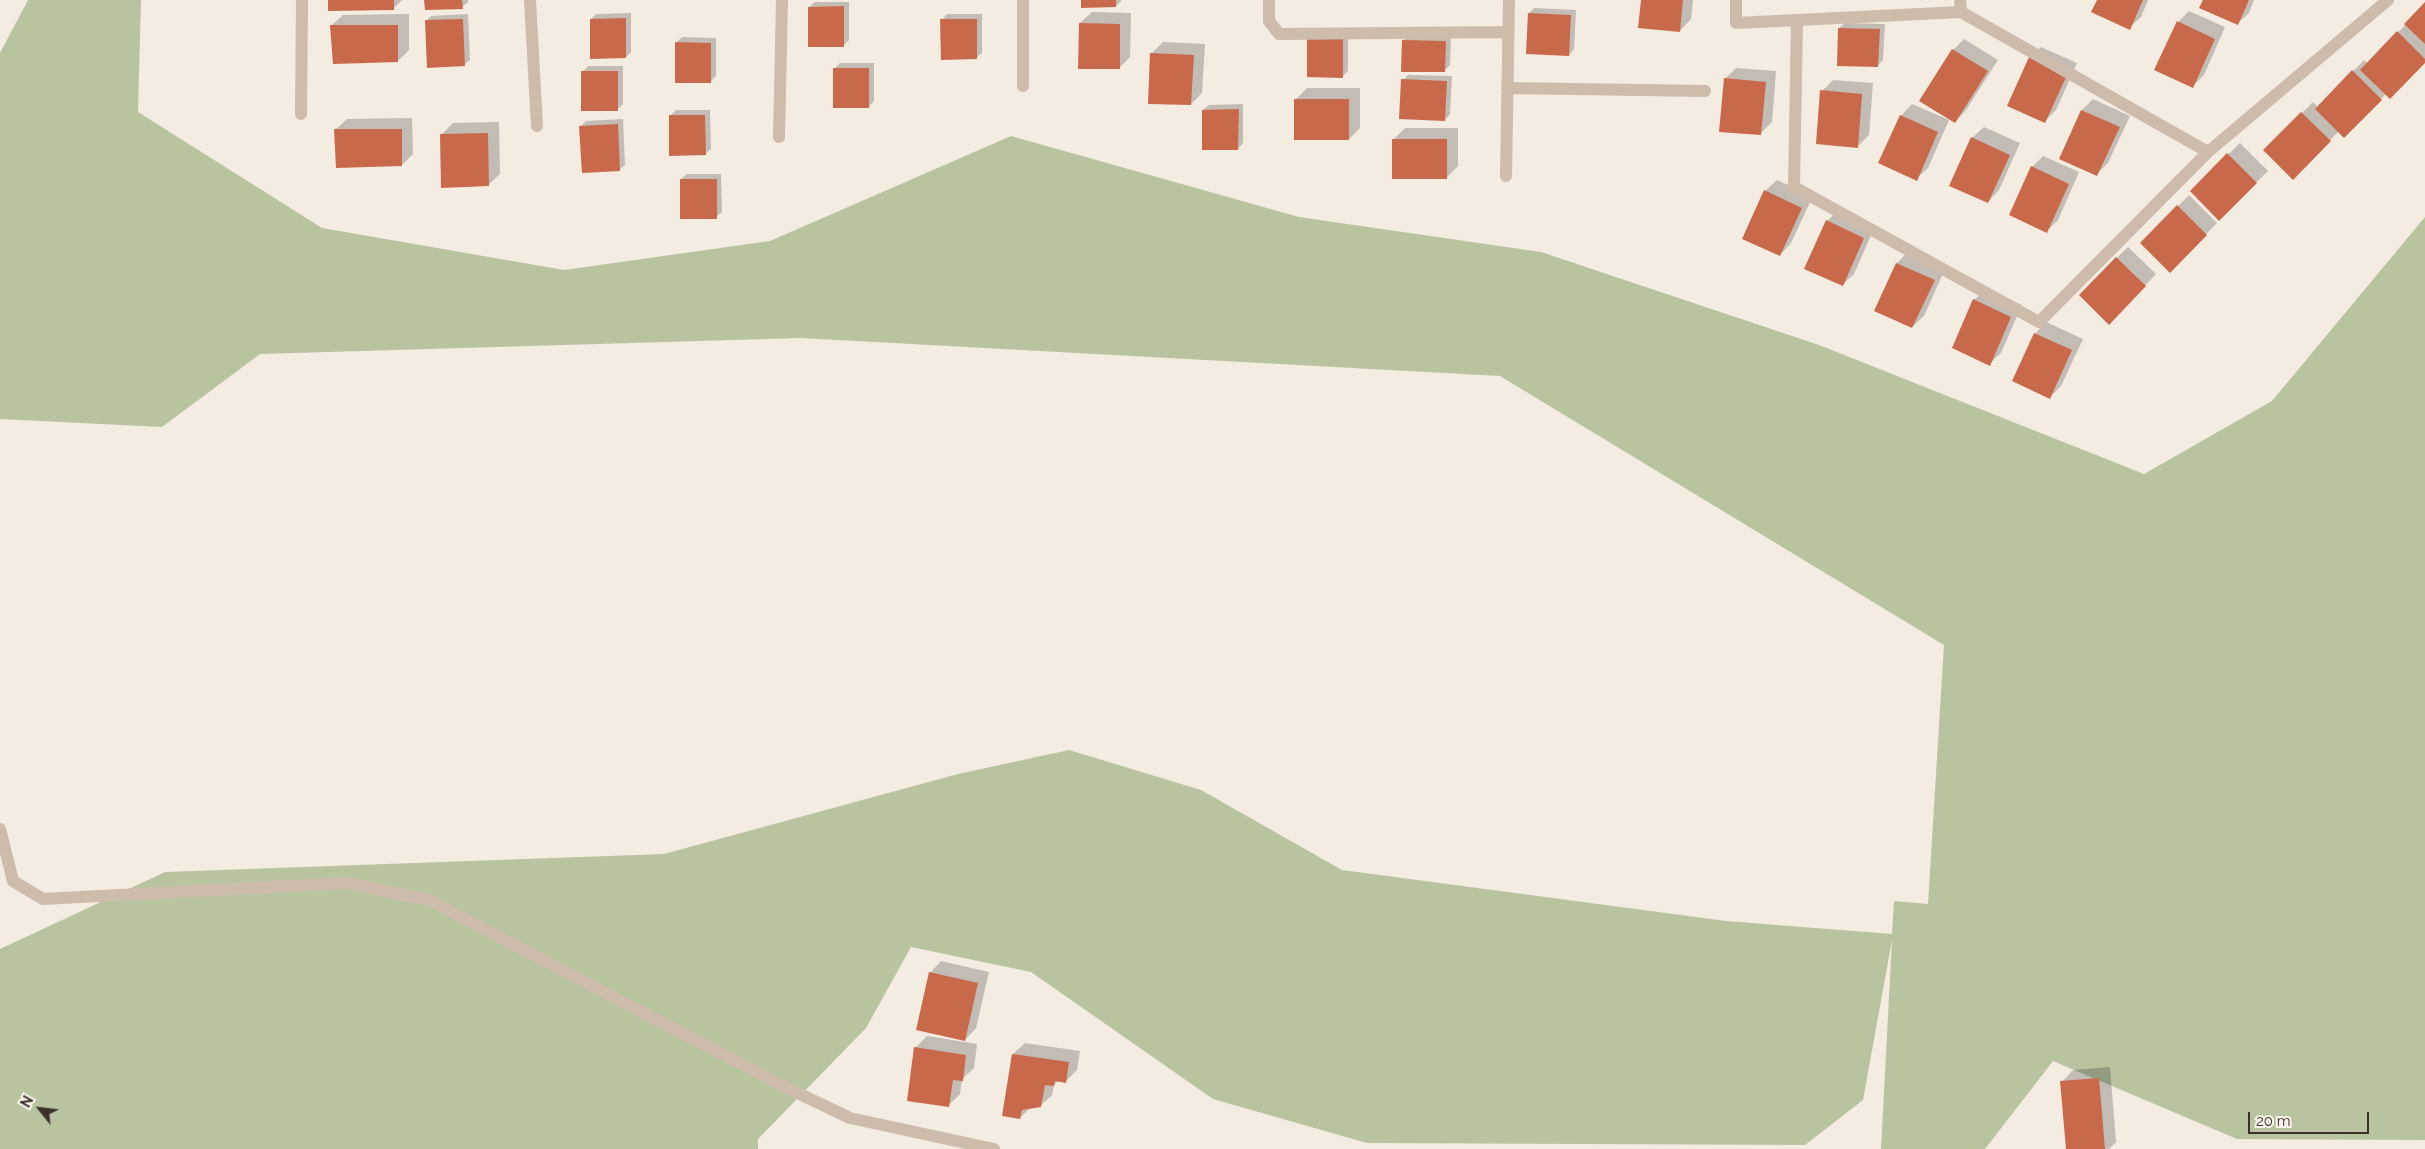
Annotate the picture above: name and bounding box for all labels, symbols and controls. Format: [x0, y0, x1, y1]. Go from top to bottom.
north arrow [15, 1084, 65, 1134]
text: N [17, 1093, 36, 1110]
scale bar [2250, 1102, 2371, 1134]
text: 20 m [2256, 1112, 2291, 1130]

